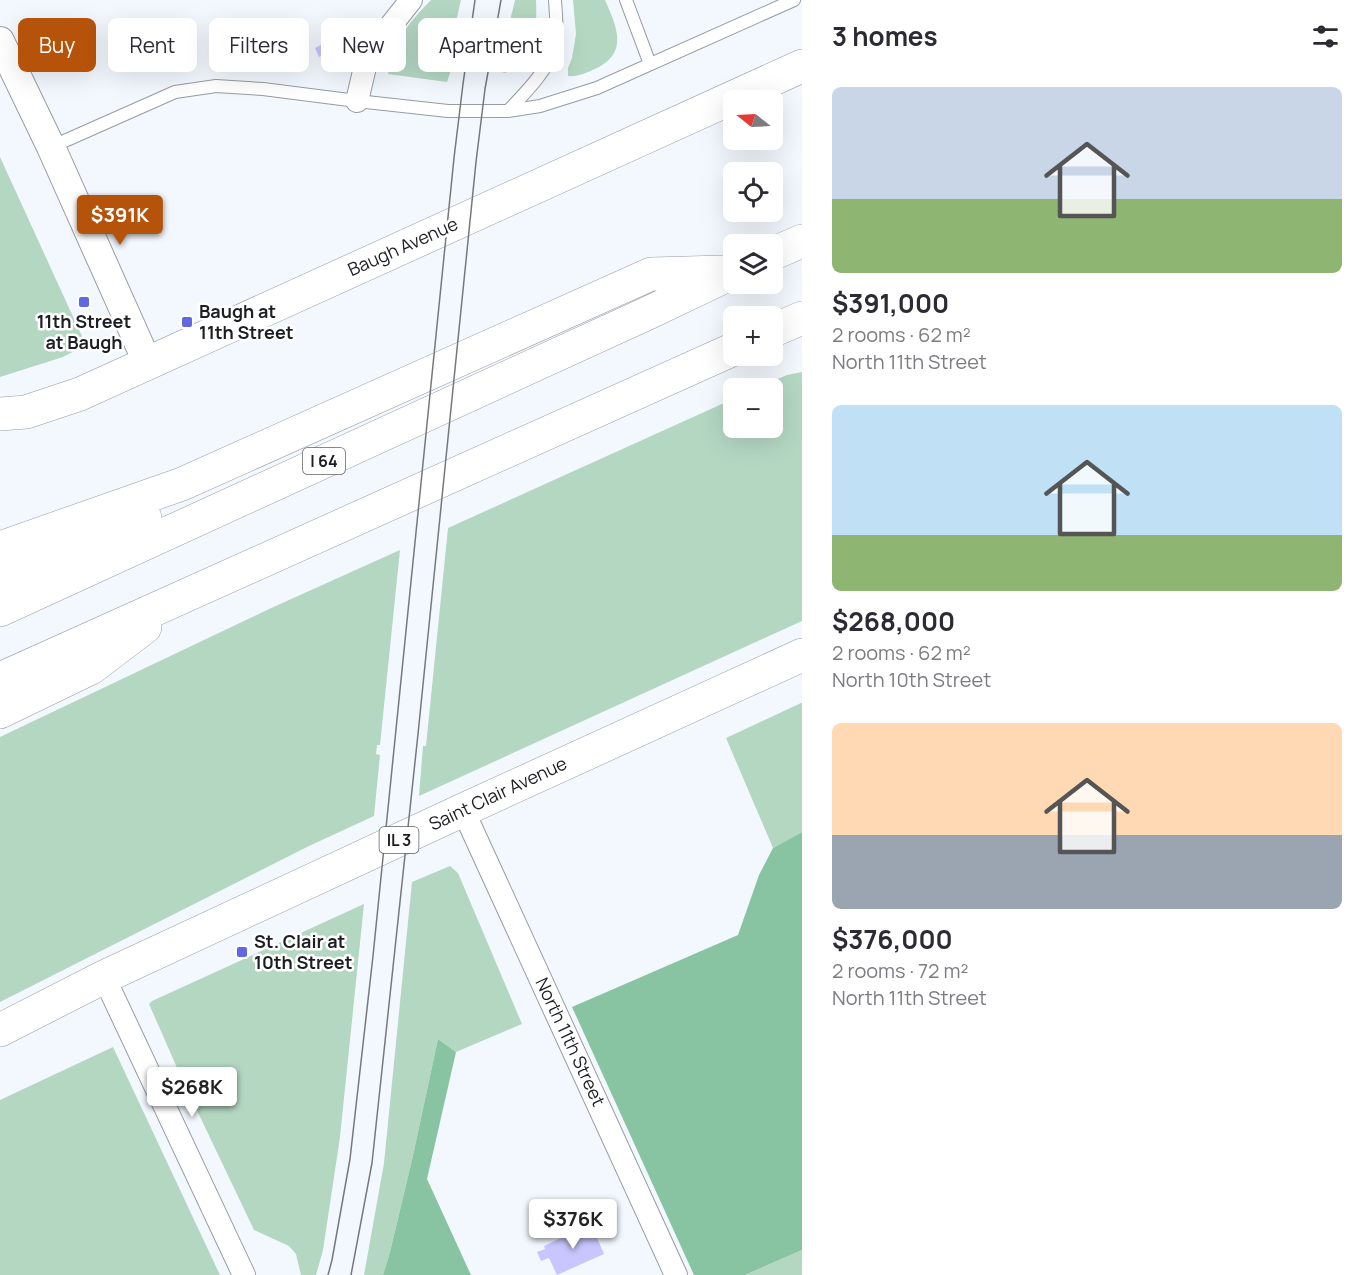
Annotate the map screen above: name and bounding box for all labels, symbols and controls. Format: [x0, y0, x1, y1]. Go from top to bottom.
chip: Buy [18, 18, 96, 72]
chip: Rent [108, 18, 197, 72]
chip: Filters [209, 18, 309, 72]
chip: New [321, 18, 406, 72]
chip: Apartment [418, 18, 564, 72]
text: 3 homes [832, 18, 938, 54]
icon: filters [1309, 20, 1342, 53]
north arrow [723, 90, 783, 150]
map controls [723, 90, 783, 438]
icon: home [1033, 126, 1141, 234]
button: locate [723, 162, 783, 222]
pin: $391K [78, 195, 162, 246]
text: $391K [91, 201, 149, 228]
street label: Baugh Avenue [344, 211, 462, 281]
button: layers [723, 234, 783, 294]
text: $391,000 [832, 285, 949, 321]
marker: 11th Street at Baugh [77, 295, 91, 309]
place label: Baugh at 11th Street [199, 299, 294, 344]
button: + [723, 306, 783, 366]
place label: 11th Street at Baugh [37, 309, 131, 354]
marker: Baugh at 11th Street [180, 315, 194, 329]
text: 2 rooms · 62 m² [832, 321, 971, 348]
text: North 11th Street [832, 348, 987, 375]
button: − [723, 378, 783, 438]
icon: home [1033, 444, 1141, 552]
road number: I 64 [303, 448, 345, 474]
text: $268,000 [832, 603, 955, 639]
text: 2 rooms · 62 m² [832, 639, 971, 666]
text: North 10th Street [832, 666, 991, 693]
street label: Saint Clair Avenue [425, 751, 571, 836]
icon: home [1033, 762, 1141, 870]
road number: IL 3 [380, 827, 418, 853]
text: $376,000 [832, 921, 953, 957]
place label: St. Clair at 10th Street [254, 929, 352, 974]
marker: St. Clair at 10th Street [235, 945, 249, 959]
text: 2 rooms · 72 m² [832, 957, 968, 984]
street label: North 11th Street [531, 973, 611, 1110]
text: North 11th Street [832, 984, 987, 1011]
pin: $268K [150, 1067, 234, 1118]
text: $268K [161, 1073, 223, 1100]
pin: $376K [531, 1199, 615, 1250]
text: $376K [543, 1205, 603, 1232]

